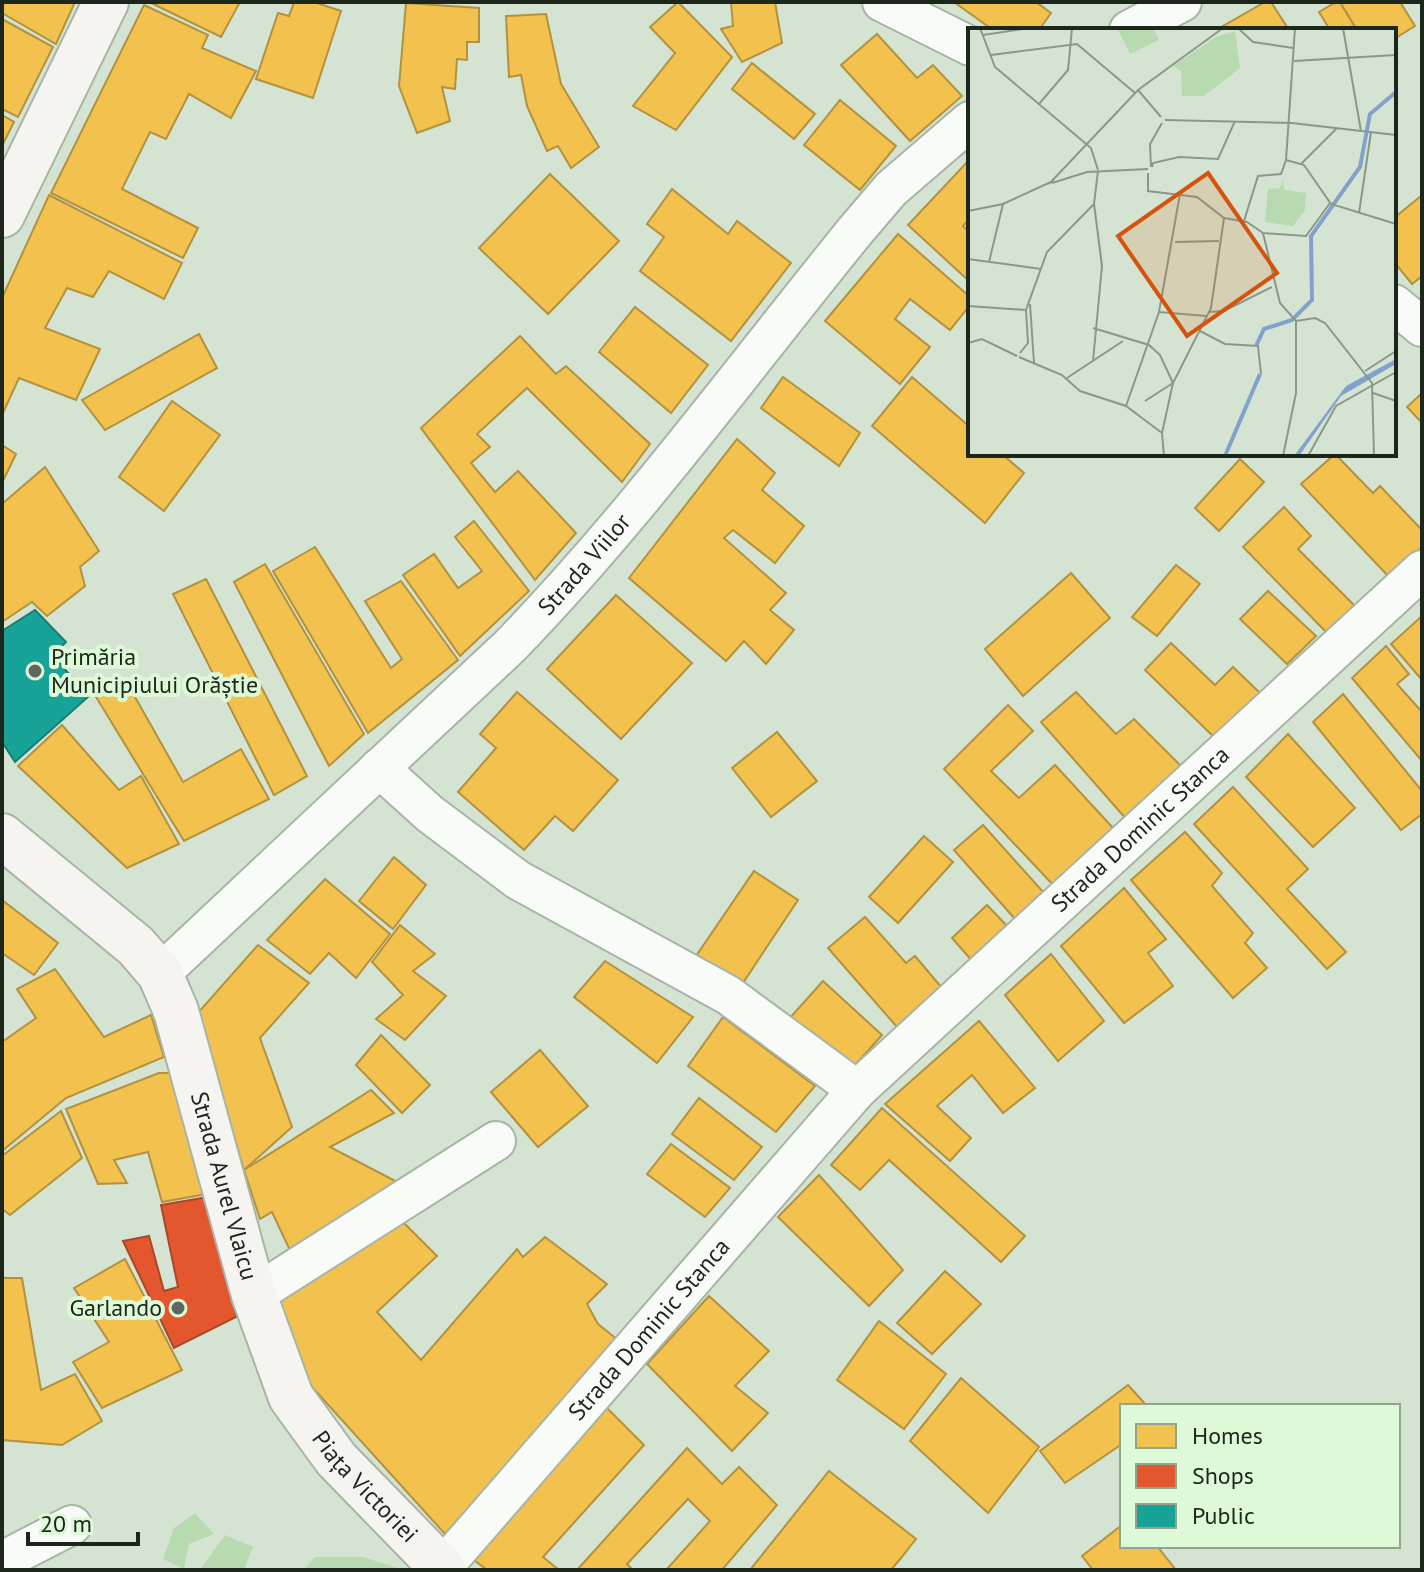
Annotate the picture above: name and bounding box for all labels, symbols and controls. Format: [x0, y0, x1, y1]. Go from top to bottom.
inset map [968, 28, 1396, 456]
street label: Strada Viilor [531, 507, 637, 622]
place label: Primăria Municipiului Orăștie [51, 641, 258, 700]
marker: Primăria Municipiului Orăștie [26, 662, 44, 680]
street label: Strada Dominic Stanca [1044, 739, 1236, 919]
street label: Strada Aurel Vlaicu [184, 1088, 265, 1284]
street label: Strada Dominic Stanca [561, 1231, 736, 1427]
place label: Garlando [69, 1292, 162, 1323]
marker: Garlando [169, 1299, 187, 1317]
legend [1120, 1404, 1400, 1548]
text: Homes [1192, 1420, 1263, 1451]
street label: Piața Victoriei [305, 1424, 425, 1549]
text: Shops [1192, 1460, 1254, 1491]
scale bar [28, 1496, 138, 1546]
text: Public [1192, 1500, 1255, 1531]
text: 20 m [40, 1508, 92, 1539]

